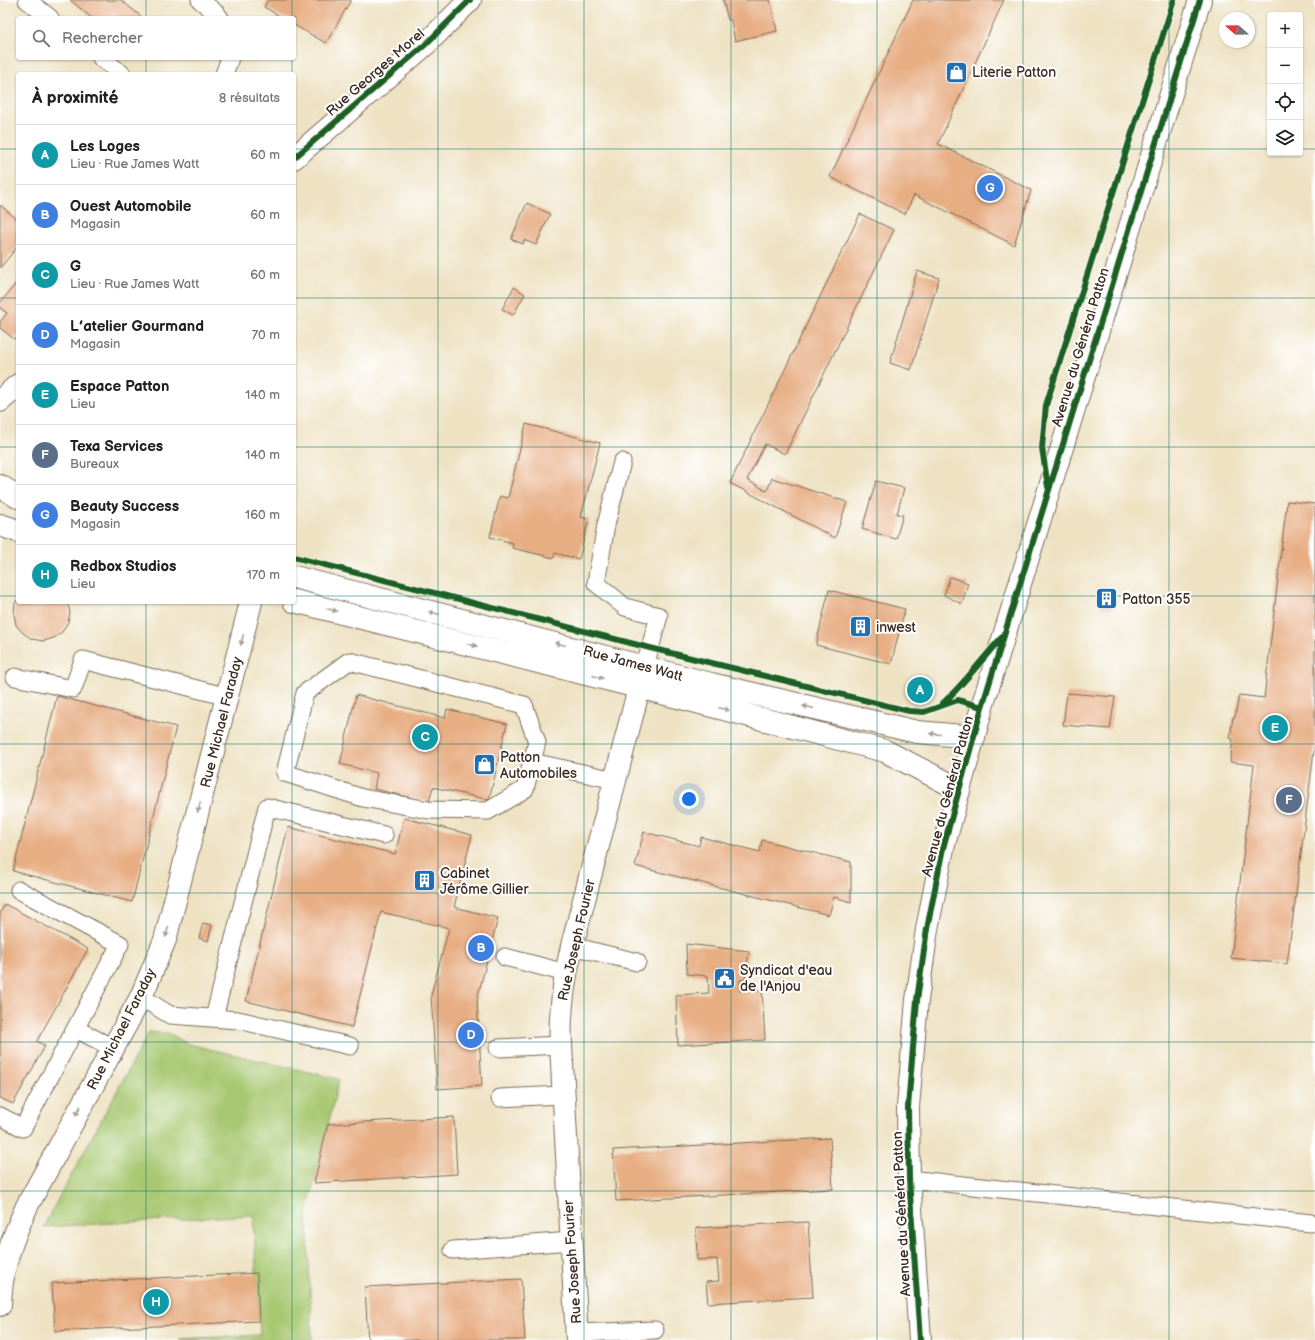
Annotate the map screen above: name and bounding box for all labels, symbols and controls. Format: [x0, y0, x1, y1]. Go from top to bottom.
north arrow [1219, 12, 1255, 48]
map controls [1267, 12, 1303, 156]
button: + [1267, 12, 1303, 48]
search box [16, 16, 296, 60]
street label: Rue Georges Morel [323, 25, 428, 120]
icon: search [30, 27, 52, 49]
text: Rechercher [62, 29, 142, 48]
button: − [1267, 48, 1303, 84]
shop icon: Literie Patton [943, 59, 969, 85]
place label: Literie Patton [972, 64, 1056, 81]
button: locate [1267, 84, 1303, 120]
text: À proximité [32, 88, 118, 108]
text: 8 résultats [219, 90, 280, 106]
button: layers [1267, 120, 1303, 156]
text: Les Loges [70, 137, 140, 156]
text: A [41, 147, 49, 163]
text: 60 m [250, 147, 280, 163]
text: Lieu · Rue James Watt [70, 156, 199, 172]
pin: G [977, 173, 1003, 203]
text: Ouest Automobile [70, 197, 191, 216]
text: B [40, 207, 50, 223]
text: 60 m [250, 207, 280, 223]
text: Magasin [70, 216, 120, 232]
text: G [70, 257, 81, 276]
street label: Avenue du Général Patton [1048, 265, 1113, 429]
text: C [40, 267, 50, 283]
text: 60 m [250, 267, 280, 283]
text: Lieu · Rue James Watt [70, 276, 199, 292]
text: L’atelier Gourmand [70, 317, 204, 336]
text: D [40, 327, 50, 343]
text: 70 m [252, 327, 280, 343]
text: Magasin [70, 336, 120, 352]
text: Espace Patton [70, 377, 169, 396]
text: E [41, 387, 49, 403]
text: 140 m [245, 387, 280, 403]
text: Lieu [70, 396, 95, 412]
text: Texa Services [70, 437, 163, 456]
text: F [41, 447, 49, 463]
text: 140 m [245, 447, 280, 463]
text: Bureaux [70, 456, 119, 472]
text: Beauty Success [70, 497, 179, 516]
text: G [40, 507, 50, 523]
text: 160 m [245, 507, 280, 523]
text: Magasin [70, 516, 120, 532]
text: Redbox Studios [70, 557, 176, 576]
text: H [40, 567, 50, 583]
text: 170 m [247, 567, 280, 583]
text: Lieu [70, 576, 95, 592]
building icon: Patton 355 [1094, 586, 1120, 612]
place label: Patton 355 [1122, 591, 1191, 608]
one-way arrow [326, 608, 338, 614]
one-way arrow [428, 609, 440, 615]
building icon: inwest [847, 614, 873, 640]
place label: inwest [876, 619, 917, 636]
one-way arrow [238, 634, 244, 646]
one-way arrow [554, 641, 566, 647]
street label: Rue James Watt [581, 642, 685, 685]
one-way arrow [465, 643, 478, 649]
street label: Rue Michael Faraday [197, 654, 246, 789]
one-way arrow [592, 674, 604, 680]
pin: A [907, 675, 933, 705]
one-way arrow [802, 703, 814, 709]
one-way arrow [718, 706, 730, 712]
pin: E [1262, 713, 1288, 743]
street label: Avenue du Général Patton [918, 714, 977, 878]
pin: C [412, 722, 438, 752]
one-way arrow [929, 730, 941, 737]
place label: Patton Automobiles [500, 749, 577, 782]
shop icon: Patton Automobiles [472, 752, 498, 778]
pin: F [1276, 785, 1302, 815]
your location [679, 789, 699, 809]
one-way arrow [196, 800, 202, 813]
place label: Cabinet Jérôme Gillier [440, 865, 529, 898]
building icon: Cabinet Jérôme Gillier [411, 868, 437, 894]
street label: Rue Joseph Fourier [554, 877, 599, 1003]
one-way arrow [164, 927, 170, 939]
pin: B [468, 933, 494, 963]
place label: Syndicat d'eau de l'Anjou [740, 962, 832, 995]
street label: Rue Michael Faraday [83, 965, 160, 1093]
public building icon: Syndicat d'eau de l'Anjou [711, 965, 737, 991]
pin: D [458, 1020, 484, 1050]
one-way arrow [75, 1105, 82, 1117]
street label: Avenue du Général Patton [889, 1131, 914, 1297]
street label: Rue Joseph Fourier [560, 1199, 585, 1324]
pin: H [143, 1287, 169, 1317]

